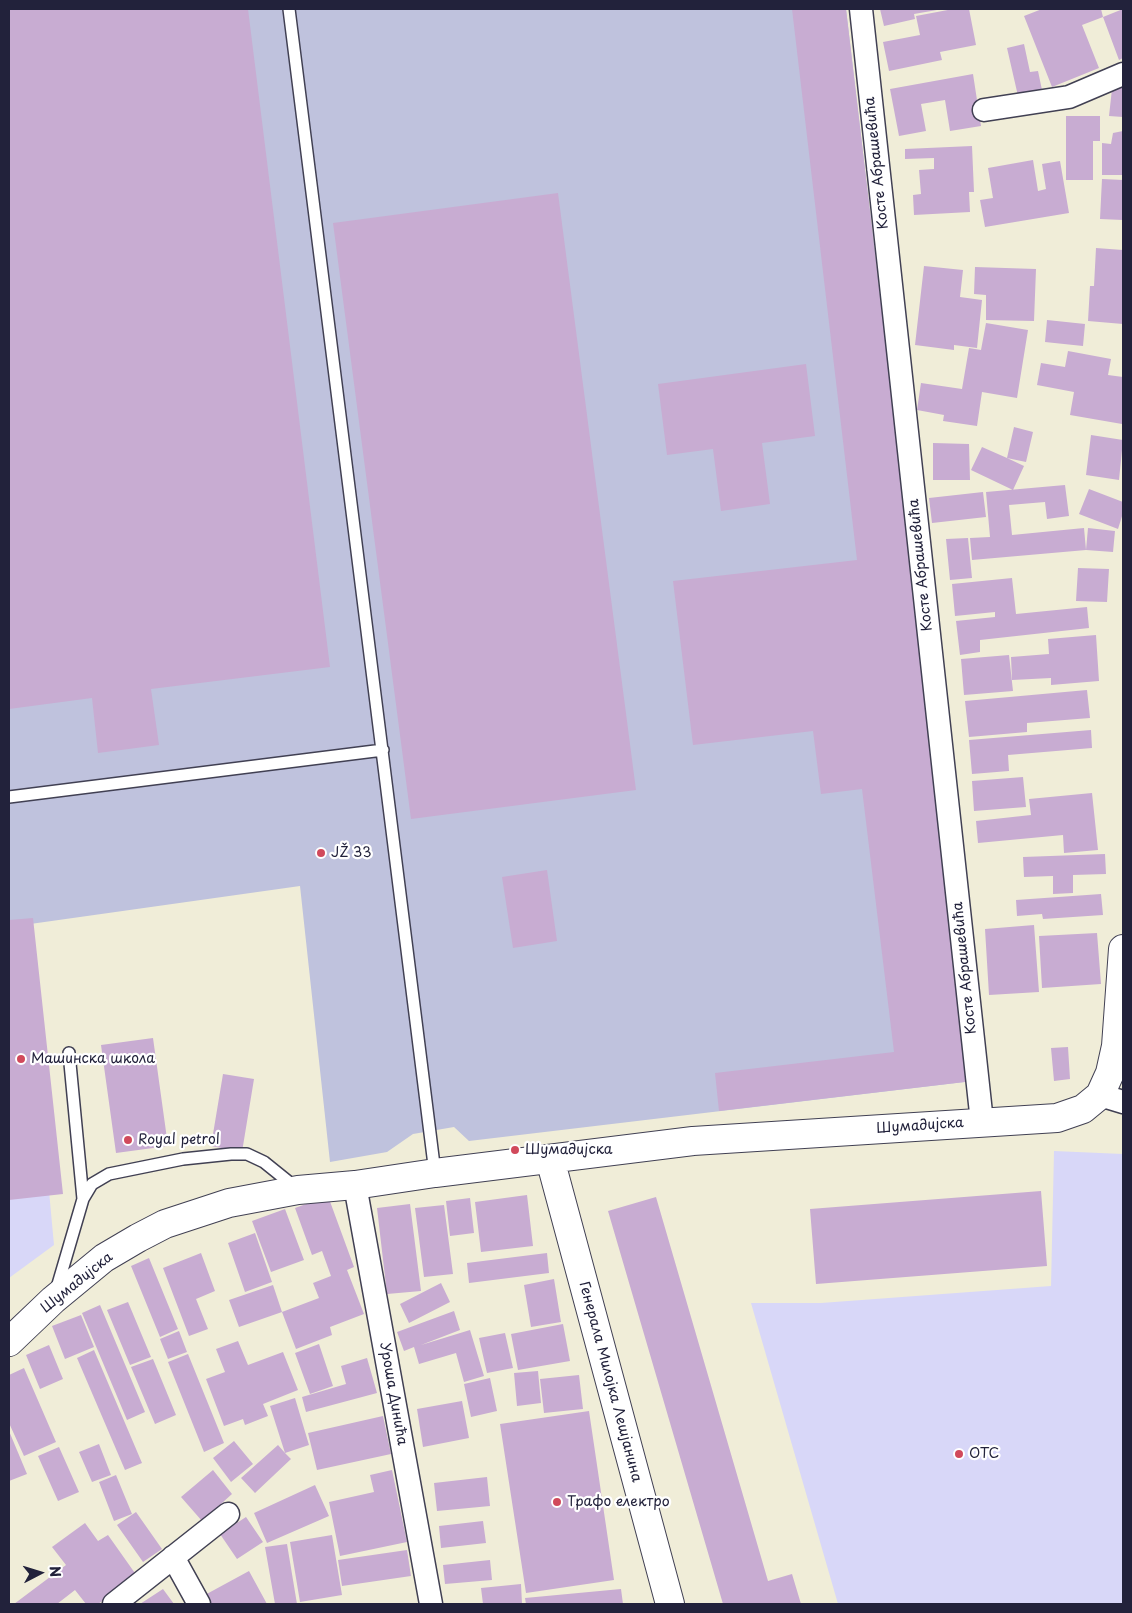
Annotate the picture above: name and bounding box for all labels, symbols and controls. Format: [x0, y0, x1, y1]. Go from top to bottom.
street label: Косте Абрашевића [862, 96, 892, 230]
street label: Косте Абрашевића [906, 498, 936, 632]
place label: JŽ 33 [331, 845, 372, 861]
marker: JŽ 33 [315, 847, 327, 859]
street label: Косте Абрашевића [950, 901, 980, 1035]
place label: Машинска школа [31, 1051, 155, 1067]
marker: Машинска школа [15, 1053, 27, 1065]
street label: Шумадијска [876, 1115, 964, 1137]
place label: Royal petrol [138, 1132, 220, 1148]
marker: Royal petrol [122, 1134, 134, 1146]
place label: Шумадијска [525, 1142, 613, 1158]
marker: Шумадијска [509, 1144, 521, 1156]
street label: Шумадијска [38, 1249, 116, 1317]
street label: Генерала Милојка Лешјанина [575, 1280, 645, 1484]
street label: Уроша Динића [376, 1341, 410, 1447]
place label: OTC [969, 1446, 999, 1462]
marker: OTC [953, 1448, 965, 1460]
place label: Трафо електро [567, 1494, 670, 1510]
marker: Трафо електро [551, 1496, 563, 1508]
north arrow [15, 1548, 65, 1598]
text: N [44, 1565, 66, 1578]

